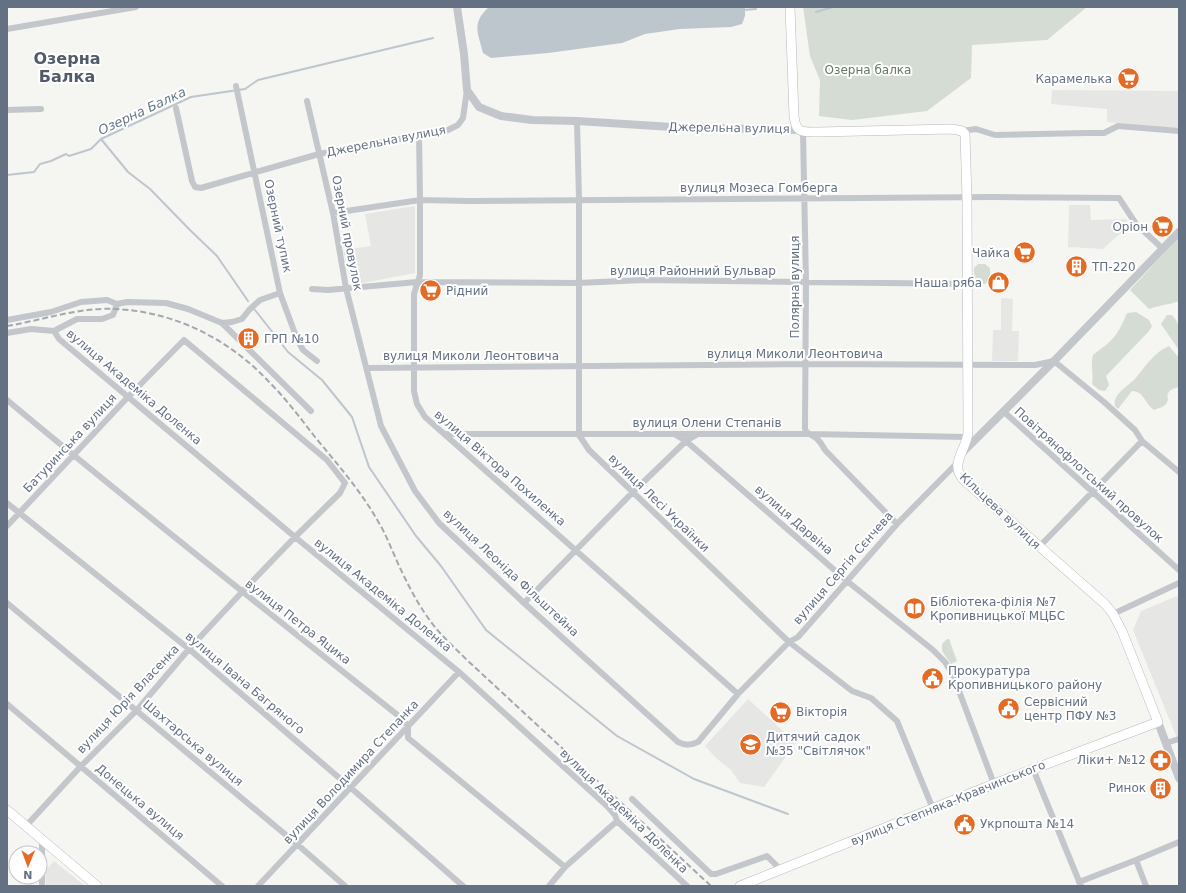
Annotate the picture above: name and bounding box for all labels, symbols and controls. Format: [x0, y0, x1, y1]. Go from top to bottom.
district label: Озерна Балка [33, 49, 101, 86]
park label: Озерна балка [825, 63, 911, 77]
supermarket icon: Карамелька [1115, 66, 1141, 92]
place label: Карамелька [1035, 72, 1112, 86]
water label: Озерна Балка [96, 84, 188, 138]
street label: Джерельна вулиця [668, 120, 790, 136]
street label: Джерельна вулиця [325, 123, 447, 159]
street label: Озерний провулок [329, 174, 365, 292]
street label: Озерний тупик [261, 178, 295, 274]
street label: вулиця Мозеса Гомберга [680, 181, 838, 195]
supermarket icon: Оріон [1150, 214, 1176, 240]
place label: Оріон [1112, 220, 1148, 234]
street label: Полярна вулиця [788, 236, 802, 338]
supermarket icon: Чайка [1012, 240, 1038, 266]
place label: Чайка [972, 246, 1010, 260]
building icon: ТП-220 [1063, 254, 1089, 280]
place label: ТП-220 [1091, 260, 1136, 274]
street label: вулиця Районний Бульвар [610, 264, 776, 278]
shop icon: Наша ряба [985, 270, 1011, 296]
place label: Наша ряба [914, 276, 982, 290]
supermarket icon: Рідний [417, 278, 443, 304]
place label: Рідний [446, 284, 488, 298]
street label: вулиця Академіка Доленка [63, 326, 205, 448]
building icon: ГРП №10 [236, 326, 262, 352]
place label: ГРП №10 [264, 332, 319, 346]
street label: вулиця Миколи Леонтовича [707, 347, 883, 361]
street label: вулиця Миколи Леонтовича [383, 349, 559, 363]
street label: Батуринська вулиця [21, 391, 119, 495]
street label: Повітрянофлотський провулок [1012, 404, 1166, 546]
street label: вулиця Віктора Похиленка [431, 407, 569, 529]
street label: вулиця Олени Степанів [632, 416, 782, 430]
street label: вулиця Лесі Українки [606, 451, 712, 555]
street label: Кільцева вулиця [957, 470, 1043, 552]
street label: вулиця Дарвіна [752, 482, 836, 558]
street label: вулиця Леоніда Фільштейна [440, 507, 582, 639]
street label: вулиця Сергія Сєнчева [790, 509, 896, 627]
street label: вулиця Академіка Доленка [312, 535, 454, 655]
street label: вулиця Петра Яцика [242, 576, 354, 668]
place label: Бібліотека-філія №7 Кропивницької МЦБС [930, 595, 1065, 623]
library icon: Бібліотека-філія №7 Кропивницької МЦБС [901, 596, 927, 622]
street label: вулиця Івана Багряного [183, 629, 307, 737]
street label: вулиця Юрія Власенка [74, 642, 182, 756]
place label: Прокуратура Кропивницького району [948, 664, 1102, 692]
public building icon: Прокуратура Кропивницького району [920, 665, 946, 691]
place label: Сервісний центр ПФУ №3 [1024, 695, 1116, 723]
public building icon: Сервісний центр ПФУ №3 [995, 696, 1021, 722]
street label: Шахтарська вулиця [140, 697, 246, 789]
street label: вулиця Володимира Степанка [281, 697, 421, 847]
supermarket icon: Вікторія [768, 699, 794, 725]
place label: Вікторія [796, 705, 847, 719]
place label: Дитячий садок №35 "Світлячок" [766, 730, 871, 758]
school or university icon: Дитячий садок №35 "Світлячок" [738, 731, 764, 757]
street label: вулиця Академіка Доленка [557, 746, 691, 876]
pharmacy icon: Ліки+ №12 [1148, 747, 1174, 773]
place label: Ліки+ №12 [1077, 753, 1146, 767]
street label: вулиця Степняка-Кравчинського [849, 757, 1047, 849]
street label: Донецька вулиця [93, 761, 187, 843]
building icon: Ринок [1148, 775, 1174, 801]
place label: Ринок [1109, 781, 1146, 795]
public building icon: Укрпошта №14 [951, 811, 977, 837]
place label: Укрпошта №14 [980, 817, 1074, 831]
north arrow [8, 845, 48, 885]
text: N [23, 868, 33, 881]

